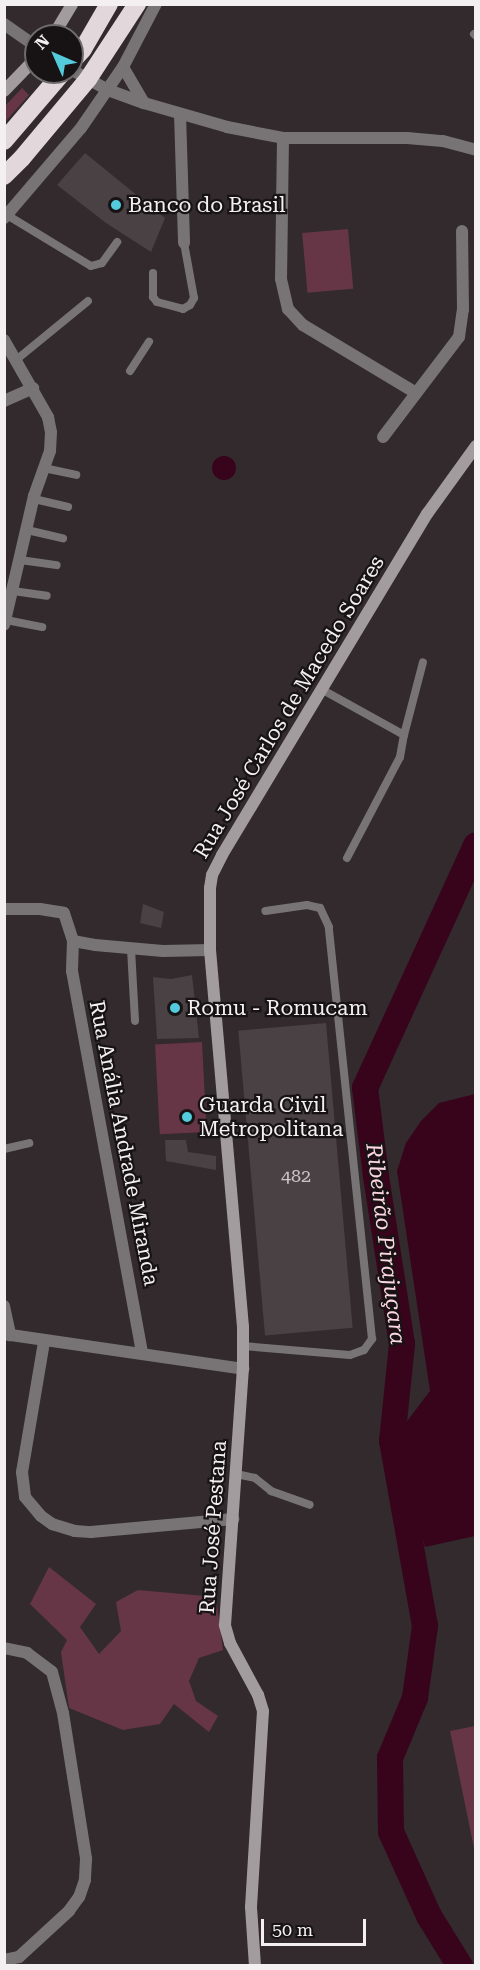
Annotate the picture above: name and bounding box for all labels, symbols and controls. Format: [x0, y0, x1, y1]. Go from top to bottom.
north arrow [24, 24, 84, 84]
text: N [31, 31, 53, 53]
place label: Banco do Brasil [128, 192, 285, 218]
marker: Banco do Brasil [109, 198, 123, 212]
street label: Rua José Carlos de Macedo Soares [188, 551, 390, 863]
place label: Romu - Romucam [187, 995, 368, 1021]
street label: Rua Anália Andrade Miranda [84, 998, 164, 1288]
marker: Romu - Romucam [168, 1001, 182, 1015]
place label: Guarda Civil Metropolitana [199, 1092, 343, 1142]
marker: Guarda Civil Metropolitana [180, 1110, 194, 1124]
water label: Ribeirão Pirajuçara [361, 1142, 411, 1346]
house number: 482 [281, 1165, 311, 1187]
street label: Rua José Pestana [194, 1439, 232, 1615]
scale bar [264, 1907, 369, 1945]
text: 50 m [272, 1919, 313, 1940]

